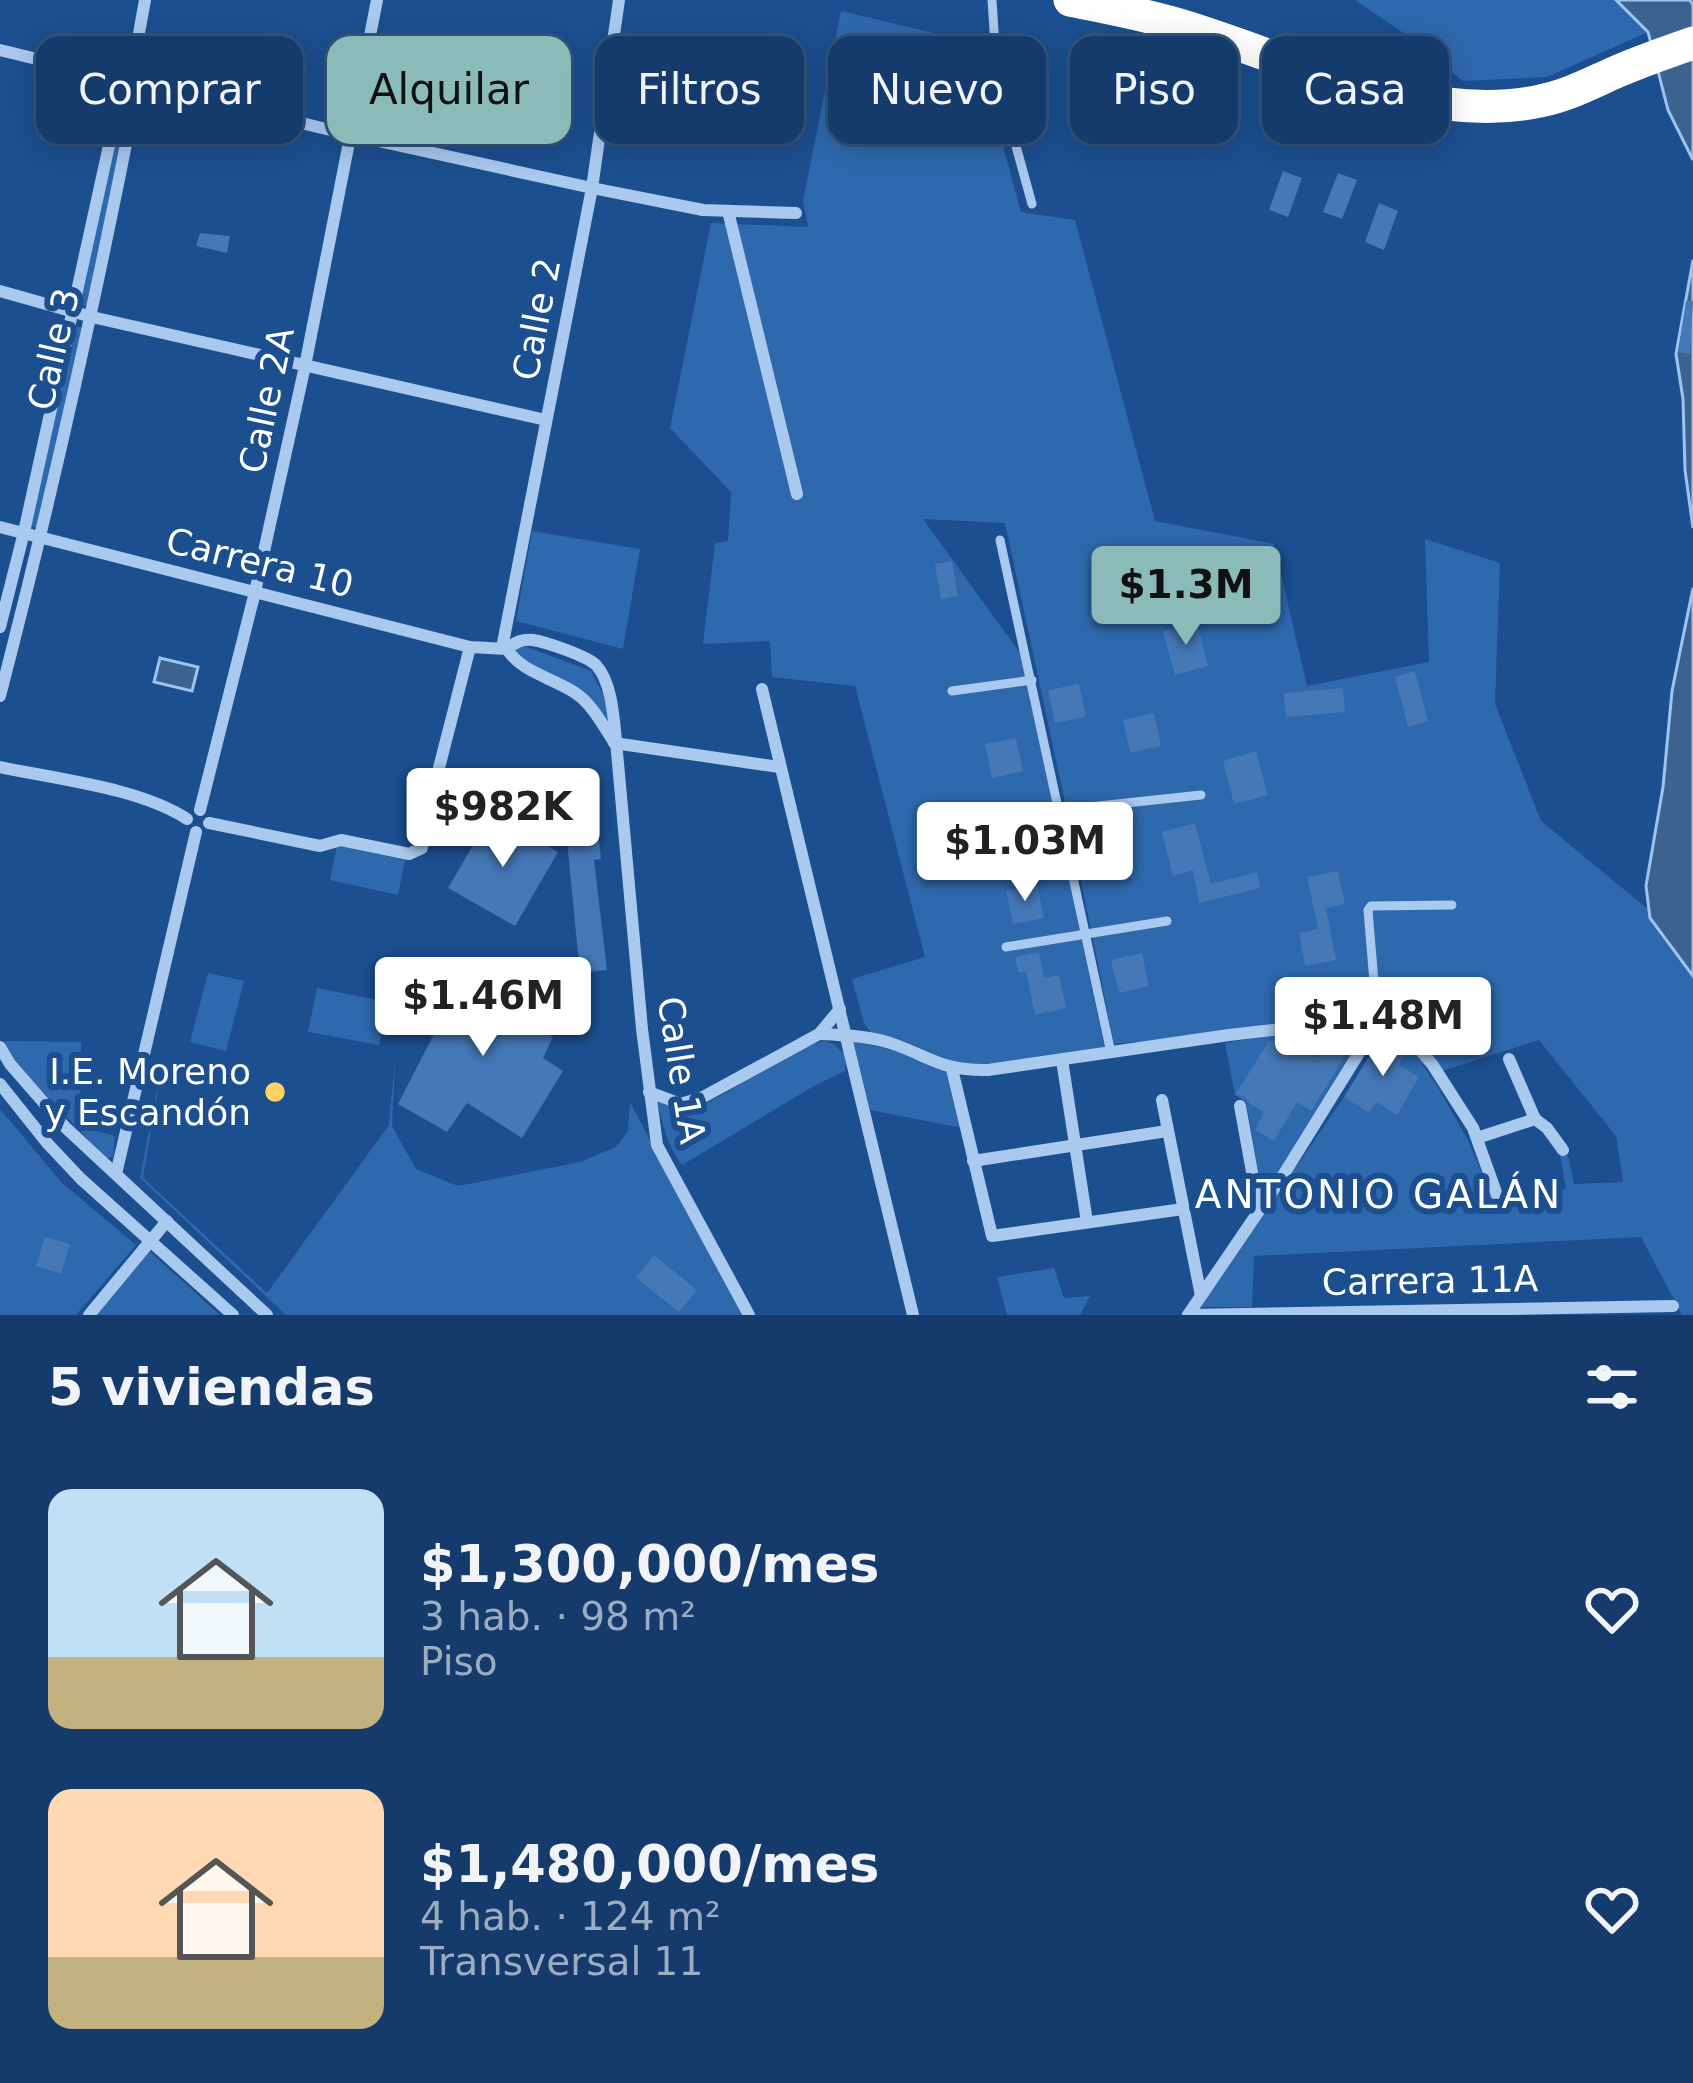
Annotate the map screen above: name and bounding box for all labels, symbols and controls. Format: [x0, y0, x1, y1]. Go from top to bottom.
chip: Comprar [36, 36, 303, 144]
chip: Alquilar [327, 36, 571, 144]
chip: Filtros [595, 36, 804, 144]
chip: Nuevo [828, 36, 1046, 144]
chip: Piso [1070, 36, 1238, 144]
chip: Casa [1262, 36, 1449, 144]
street label: Calle 2 [505, 254, 568, 384]
street label: Calle 3 [20, 284, 87, 414]
street label: Calle 2A [231, 323, 302, 477]
street label: Carrera 10 [162, 519, 358, 606]
pin: $1.3M [1102, 546, 1270, 648]
text: $1.3M [1118, 562, 1254, 607]
pin: $982K [419, 768, 587, 870]
text: $982K [434, 784, 572, 829]
pin: $1.03M [927, 802, 1123, 904]
text: $1.03M [944, 818, 1106, 863]
pin: $1.46M [385, 957, 581, 1059]
text: $1.46M [402, 973, 564, 1018]
pin: $1.48M [1285, 977, 1481, 1079]
text: $1.48M [1302, 993, 1464, 1038]
street label: Calle 1A [650, 994, 713, 1147]
place label: I.E. Moreno y Escandón [44, 1051, 251, 1133]
marker: I.E. Moreno y Escandón [262, 1079, 288, 1105]
district label: ANTONIO GALÁN [1195, 1171, 1563, 1217]
street label: Carrera 11A [1322, 1258, 1539, 1303]
icon: filters [1579, 1354, 1645, 1420]
text: 5 viviendas [48, 1358, 375, 1417]
text: $1,300,000/mes [420, 1535, 879, 1594]
icon: home [144, 1537, 288, 1681]
icon: heart [1579, 1576, 1645, 1642]
text: 3 hab. · 98 m² [420, 1594, 696, 1639]
text: Piso [420, 1639, 498, 1684]
text: $1,480,000/mes [420, 1835, 879, 1894]
icon: home [144, 1837, 288, 1981]
icon: heart [1579, 1876, 1645, 1942]
text: 4 hab. · 124 m² [420, 1894, 721, 1939]
text: Transversal 11 [420, 1939, 703, 1984]

